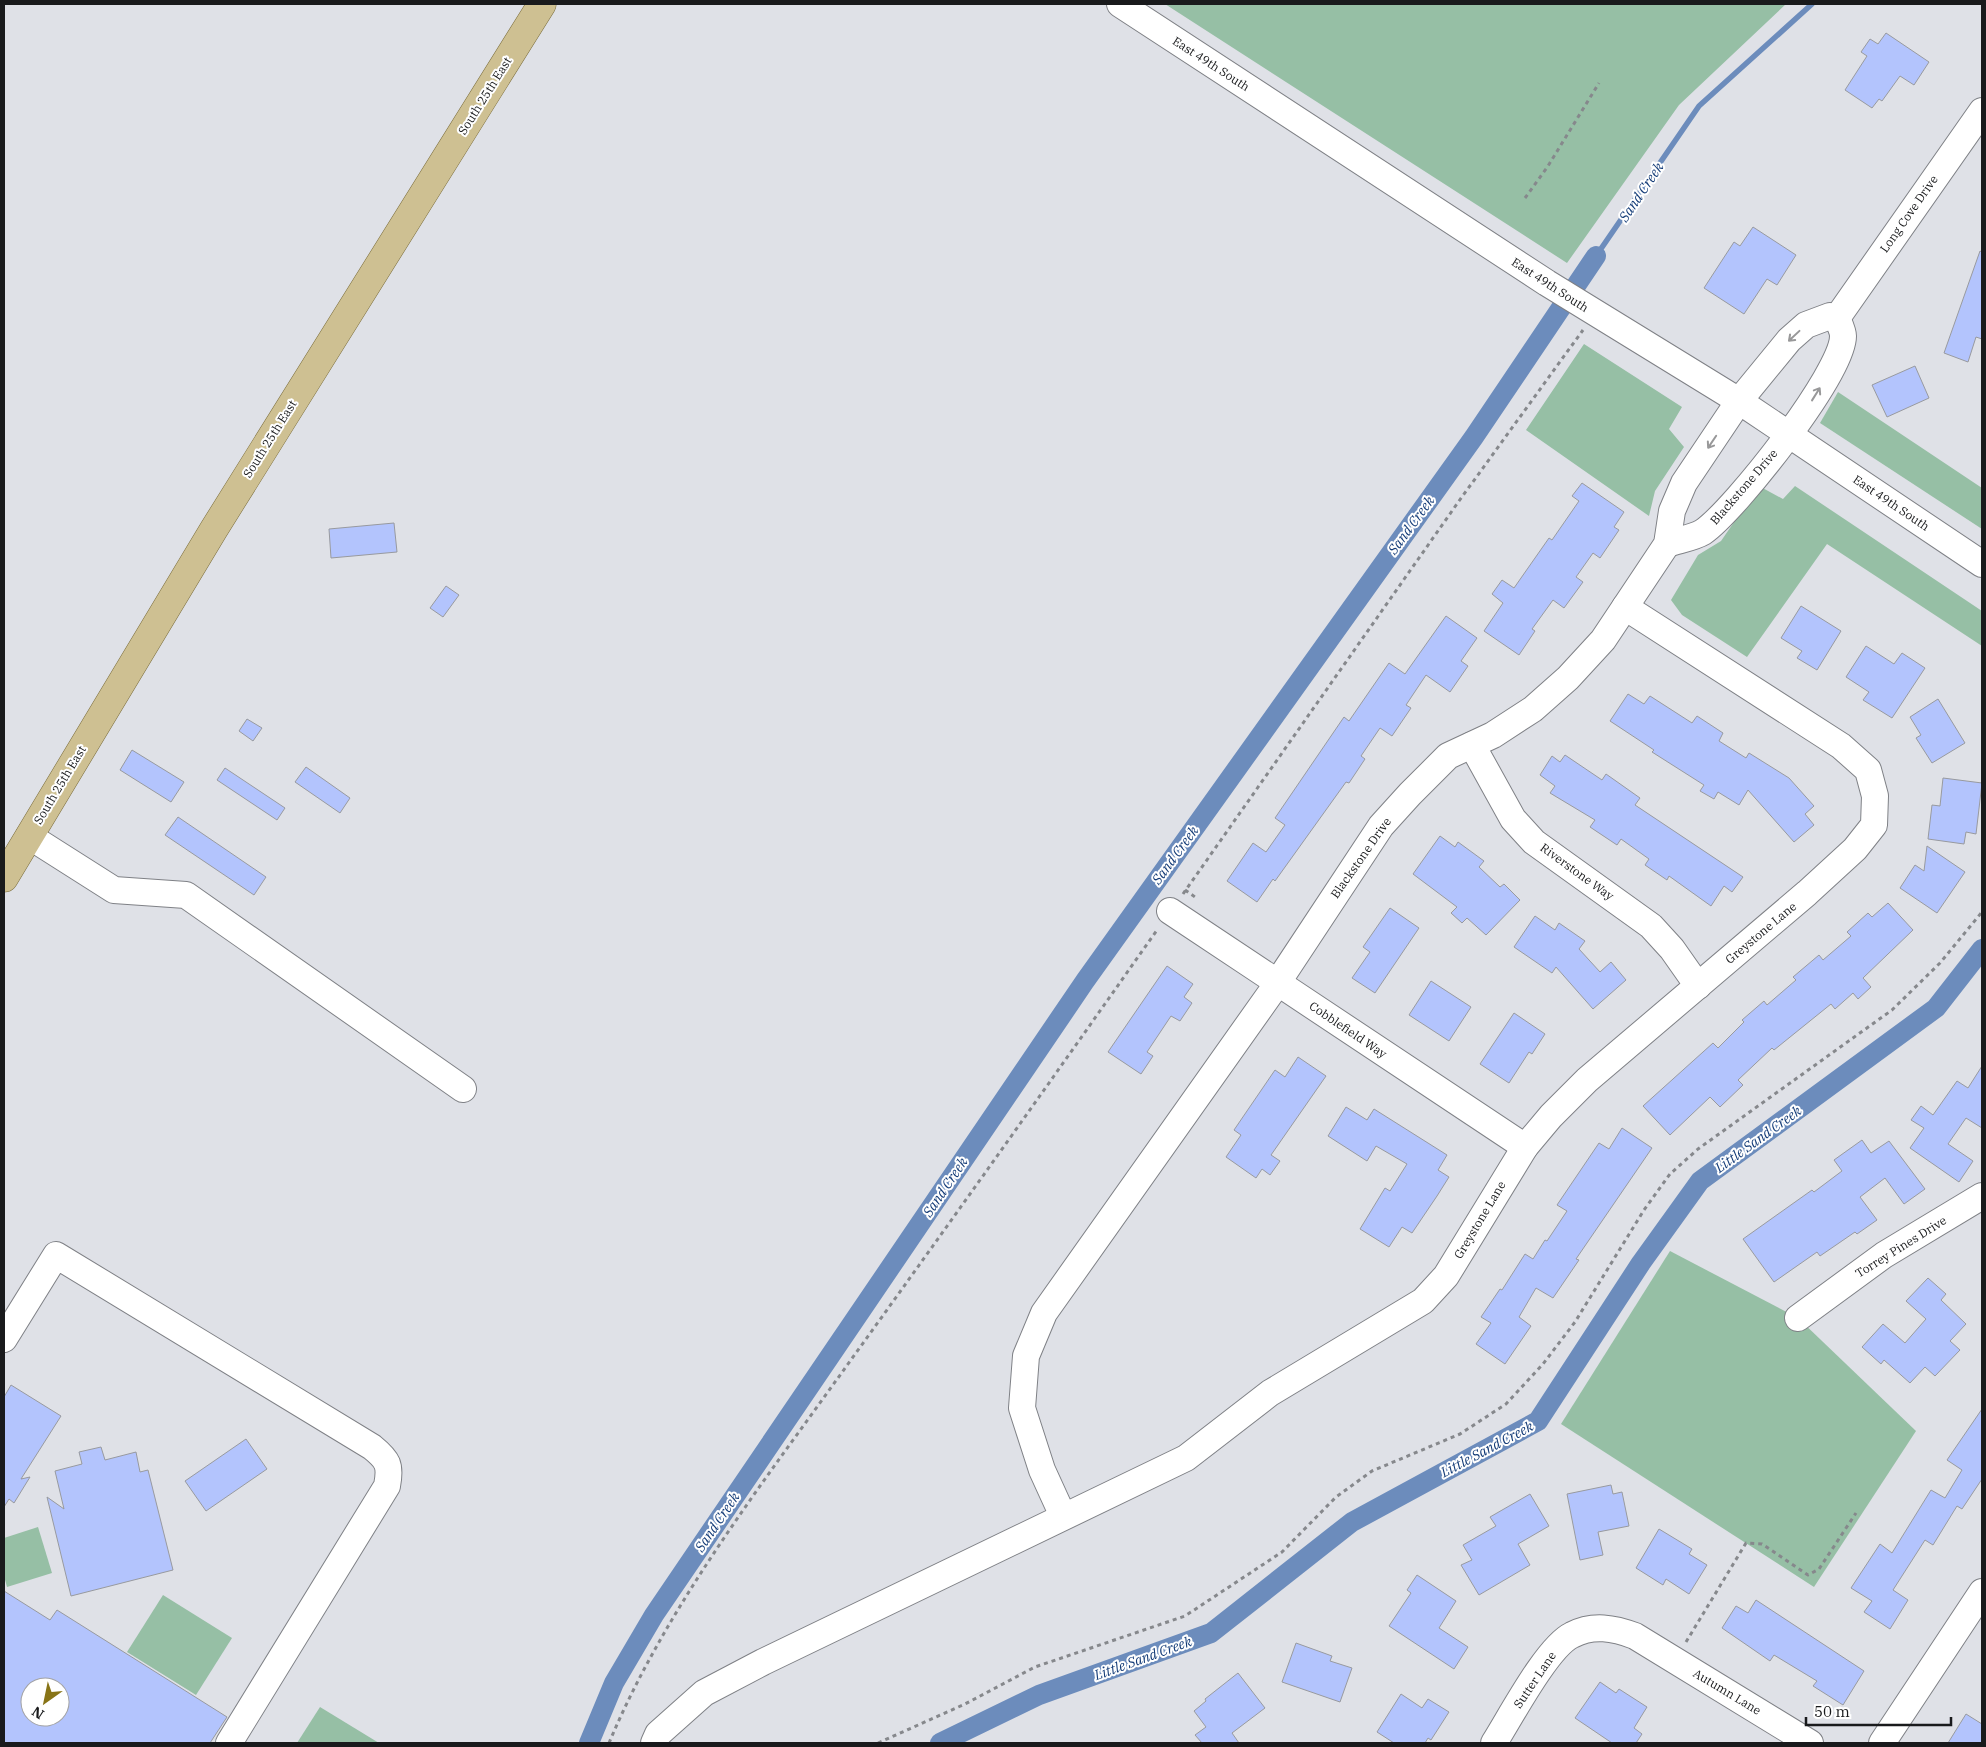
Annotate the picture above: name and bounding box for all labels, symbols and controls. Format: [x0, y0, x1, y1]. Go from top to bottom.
street label: East 49th South [1170, 33, 1253, 94]
street label: South 25th East [455, 54, 514, 137]
water label: Sand Creek [1614, 158, 1668, 226]
street label: Long Cove Drive [1876, 172, 1941, 255]
street label: East 49th South [1509, 254, 1592, 315]
one-way arrow [1787, 330, 1800, 342]
one-way arrow [1812, 388, 1822, 402]
street label: South 25th East [240, 397, 299, 480]
one-way arrow [1707, 435, 1717, 449]
street label: Blackstone Drive [1707, 446, 1781, 528]
street label: East 49th South [1850, 472, 1933, 534]
water label: Sand Creek [1383, 492, 1439, 559]
street label: South 25th East [30, 743, 89, 827]
street label: Blackstone Drive [1327, 814, 1394, 901]
water label: Sand Creek [1147, 822, 1203, 889]
street label: Riverstone Way [1538, 840, 1617, 904]
street label: Greystone Lane [1722, 899, 1799, 967]
street label: Cobblefield Way [1307, 998, 1390, 1061]
water label: Little Sand Creek [1710, 1101, 1805, 1177]
water label: Sand Creek [918, 1153, 972, 1221]
street label: Greystone Lane [1450, 1178, 1509, 1261]
street label: Torrey Pines Drive [1852, 1213, 1949, 1281]
water label: Little Sand Creek [1437, 1417, 1537, 1482]
water label: Sand Creek [690, 1488, 744, 1556]
water label: Little Sand Creek [1091, 1632, 1195, 1684]
street label: Sutter Lane [1510, 1649, 1559, 1711]
street label: Autumn Lane [1690, 1665, 1764, 1718]
north arrow [20, 1677, 70, 1727]
scale bar [1806, 1694, 1951, 1726]
text: N [28, 1702, 47, 1723]
text: 50 m [1814, 1702, 1850, 1721]

